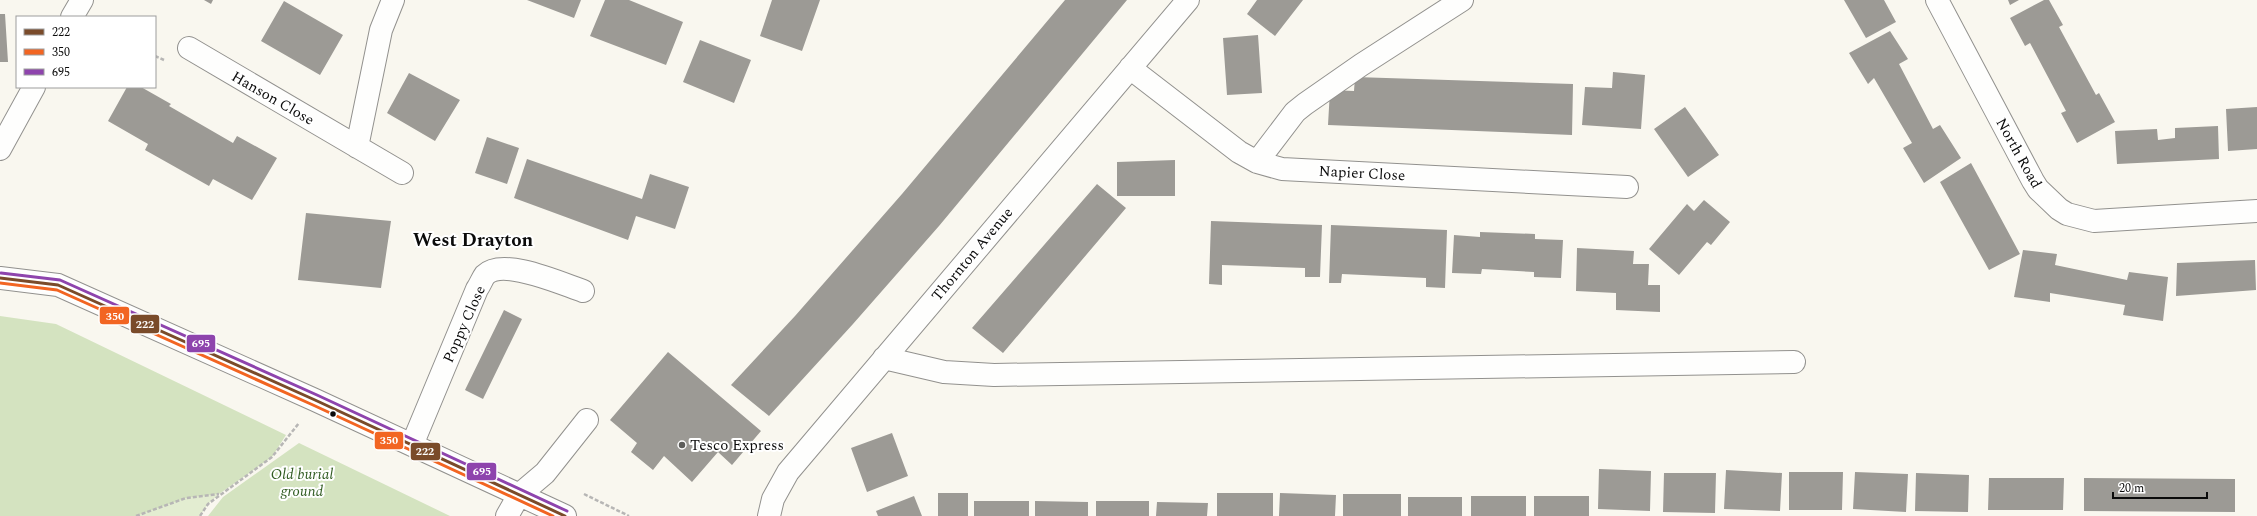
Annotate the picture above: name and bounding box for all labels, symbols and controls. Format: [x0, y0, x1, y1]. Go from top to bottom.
legend [16, 16, 156, 88]
text: 222 [52, 23, 70, 42]
text: 350 [52, 43, 70, 62]
text: 695 [52, 63, 70, 82]
street label: Hanson Close [227, 65, 319, 131]
street label: North Road [1990, 114, 2047, 193]
street label: Napier Close [1318, 160, 1406, 187]
street label: Thornton Avenue [926, 202, 1019, 307]
district label: West Drayton [413, 226, 534, 255]
street label: Poppy Close [437, 282, 492, 367]
line badge: 350 [99, 306, 130, 325]
text: 350 [106, 308, 124, 325]
line badge: 222 [130, 314, 160, 334]
text: 222 [136, 316, 154, 333]
line badge: 695 [186, 334, 216, 353]
text: 695 [192, 335, 210, 352]
unlabelled marker [328, 409, 338, 419]
line badge: 350 [374, 431, 404, 450]
text: 350 [380, 432, 398, 449]
place label: Tesco Express [690, 434, 784, 457]
marker: Tesco Express [677, 440, 687, 450]
line badge: 222 [410, 442, 441, 461]
text: 222 [416, 443, 434, 460]
line badge: 695 [466, 462, 497, 481]
park label: Old burial ground [271, 463, 333, 503]
text: 695 [473, 463, 491, 480]
scale bar [2113, 474, 2207, 500]
text: 20 m [2119, 479, 2144, 498]

